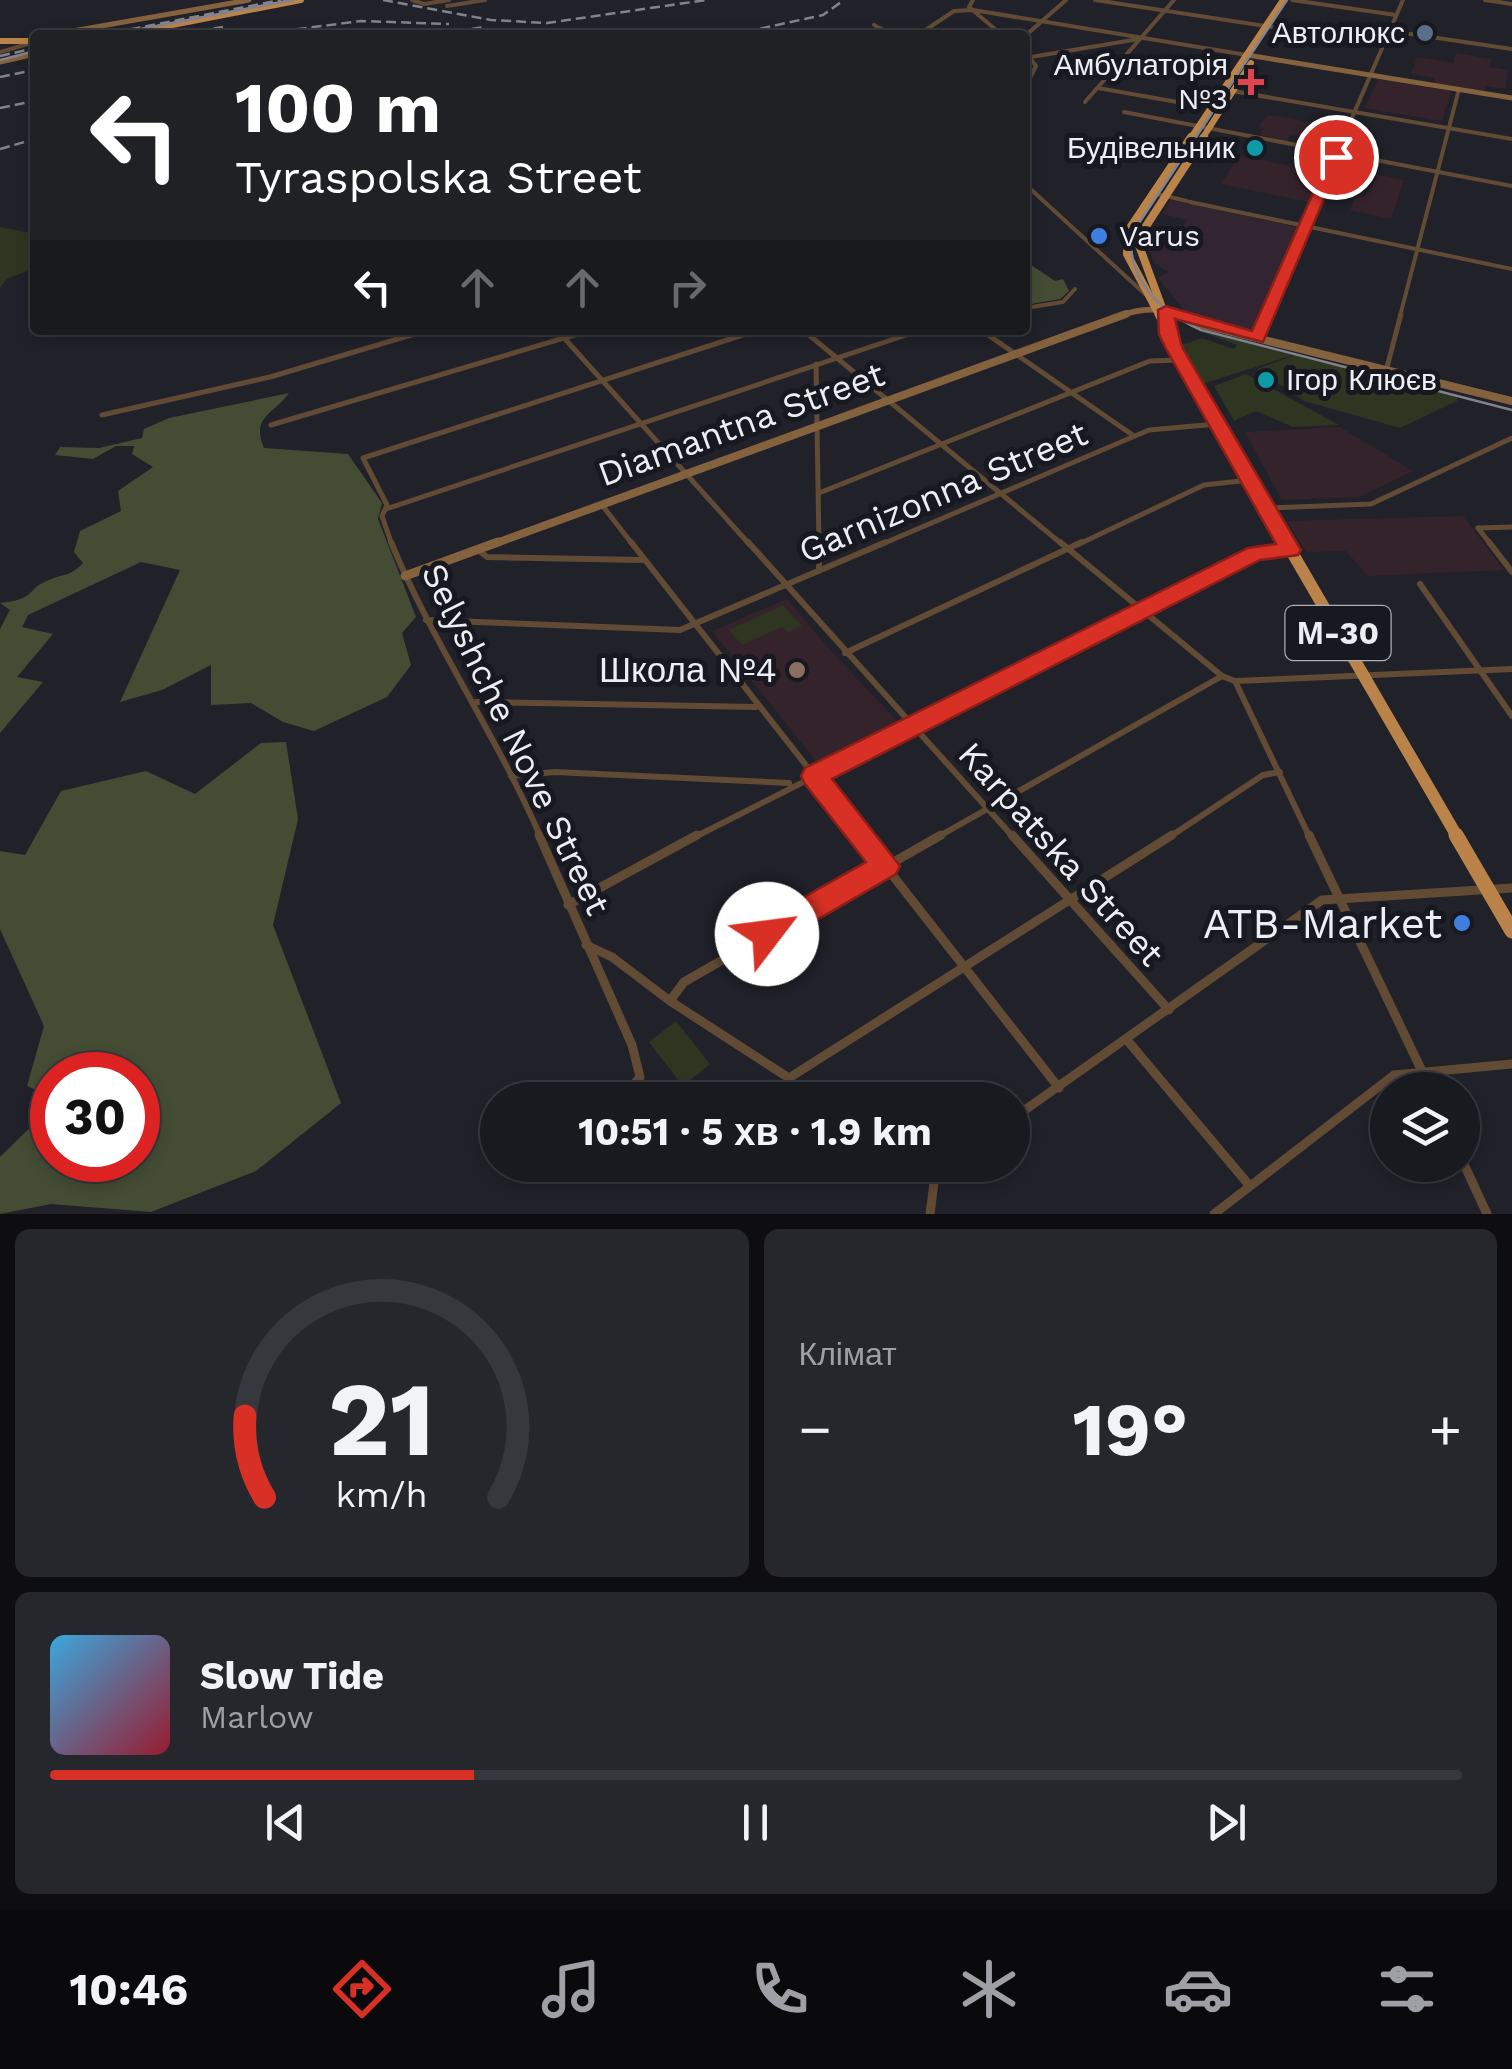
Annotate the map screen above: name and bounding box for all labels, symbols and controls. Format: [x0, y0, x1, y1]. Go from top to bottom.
place label: Автолюкс [1272, 15, 1405, 50]
marker: Автолюкс [1414, 22, 1436, 44]
place label: Амбулаторія №3 [1054, 47, 1228, 116]
text: 100 m [235, 67, 441, 149]
marker: Амбулаторія №3 [1238, 69, 1264, 95]
icon: left [70, 70, 200, 200]
pin [1294, 115, 1379, 200]
place label: Будівельник [1067, 130, 1236, 165]
icon: arrive [1309, 130, 1364, 185]
marker: Будівельник [1244, 137, 1266, 159]
text: Tyraspolska Street [235, 151, 642, 204]
place label: Varus [1119, 218, 1200, 253]
marker: Varus [1088, 225, 1110, 247]
icon: left [345, 260, 400, 315]
icon: ahead [450, 260, 505, 315]
icon: ahead [555, 260, 610, 315]
icon: right [660, 260, 715, 315]
street label: Diamantna Street [592, 353, 890, 495]
place label: Ігор Клюєв [1286, 362, 1437, 397]
marker: Ігор Клюєв [1255, 369, 1277, 391]
street label: Garnizonna Street [792, 412, 1094, 572]
street label: Selyshche Nove Street [413, 556, 620, 922]
road number: М-30 [1286, 606, 1390, 660]
place label: Школа №4 [599, 649, 777, 691]
marker: Школа №4 [786, 659, 808, 681]
street label: Karpatska Street [950, 733, 1173, 975]
position arrow [715, 882, 819, 986]
place label: ATB-Market [1203, 899, 1442, 948]
marker: ATB-Market [1451, 912, 1473, 934]
speed limit sign: 30 [30, 1052, 160, 1182]
map controls [1370, 1072, 1480, 1182]
button: layers [1370, 1072, 1480, 1182]
text: 10:51 · 5 хв · 1.9 km [578, 1110, 932, 1154]
text: Клімат [799, 1335, 897, 1373]
text: 21 [328, 1358, 435, 1480]
text: 19° [1072, 1385, 1188, 1473]
text: − [799, 1397, 832, 1461]
text: + [1429, 1397, 1462, 1461]
text: km/h [336, 1474, 428, 1516]
text: Slow Tide [200, 1654, 384, 1698]
text: Marlow [200, 1698, 314, 1736]
icon: previous [258, 1795, 313, 1850]
icon: pause [728, 1795, 783, 1850]
icon: next [1199, 1795, 1254, 1850]
icon: directions [327, 1954, 397, 2024]
icon: music [536, 1954, 606, 2024]
icon: phone [745, 1954, 815, 2024]
icon: climate [954, 1954, 1024, 2024]
icon: car [1163, 1954, 1233, 2024]
icon: filters [1372, 1954, 1442, 2024]
text: 10:46 [70, 1963, 188, 2016]

